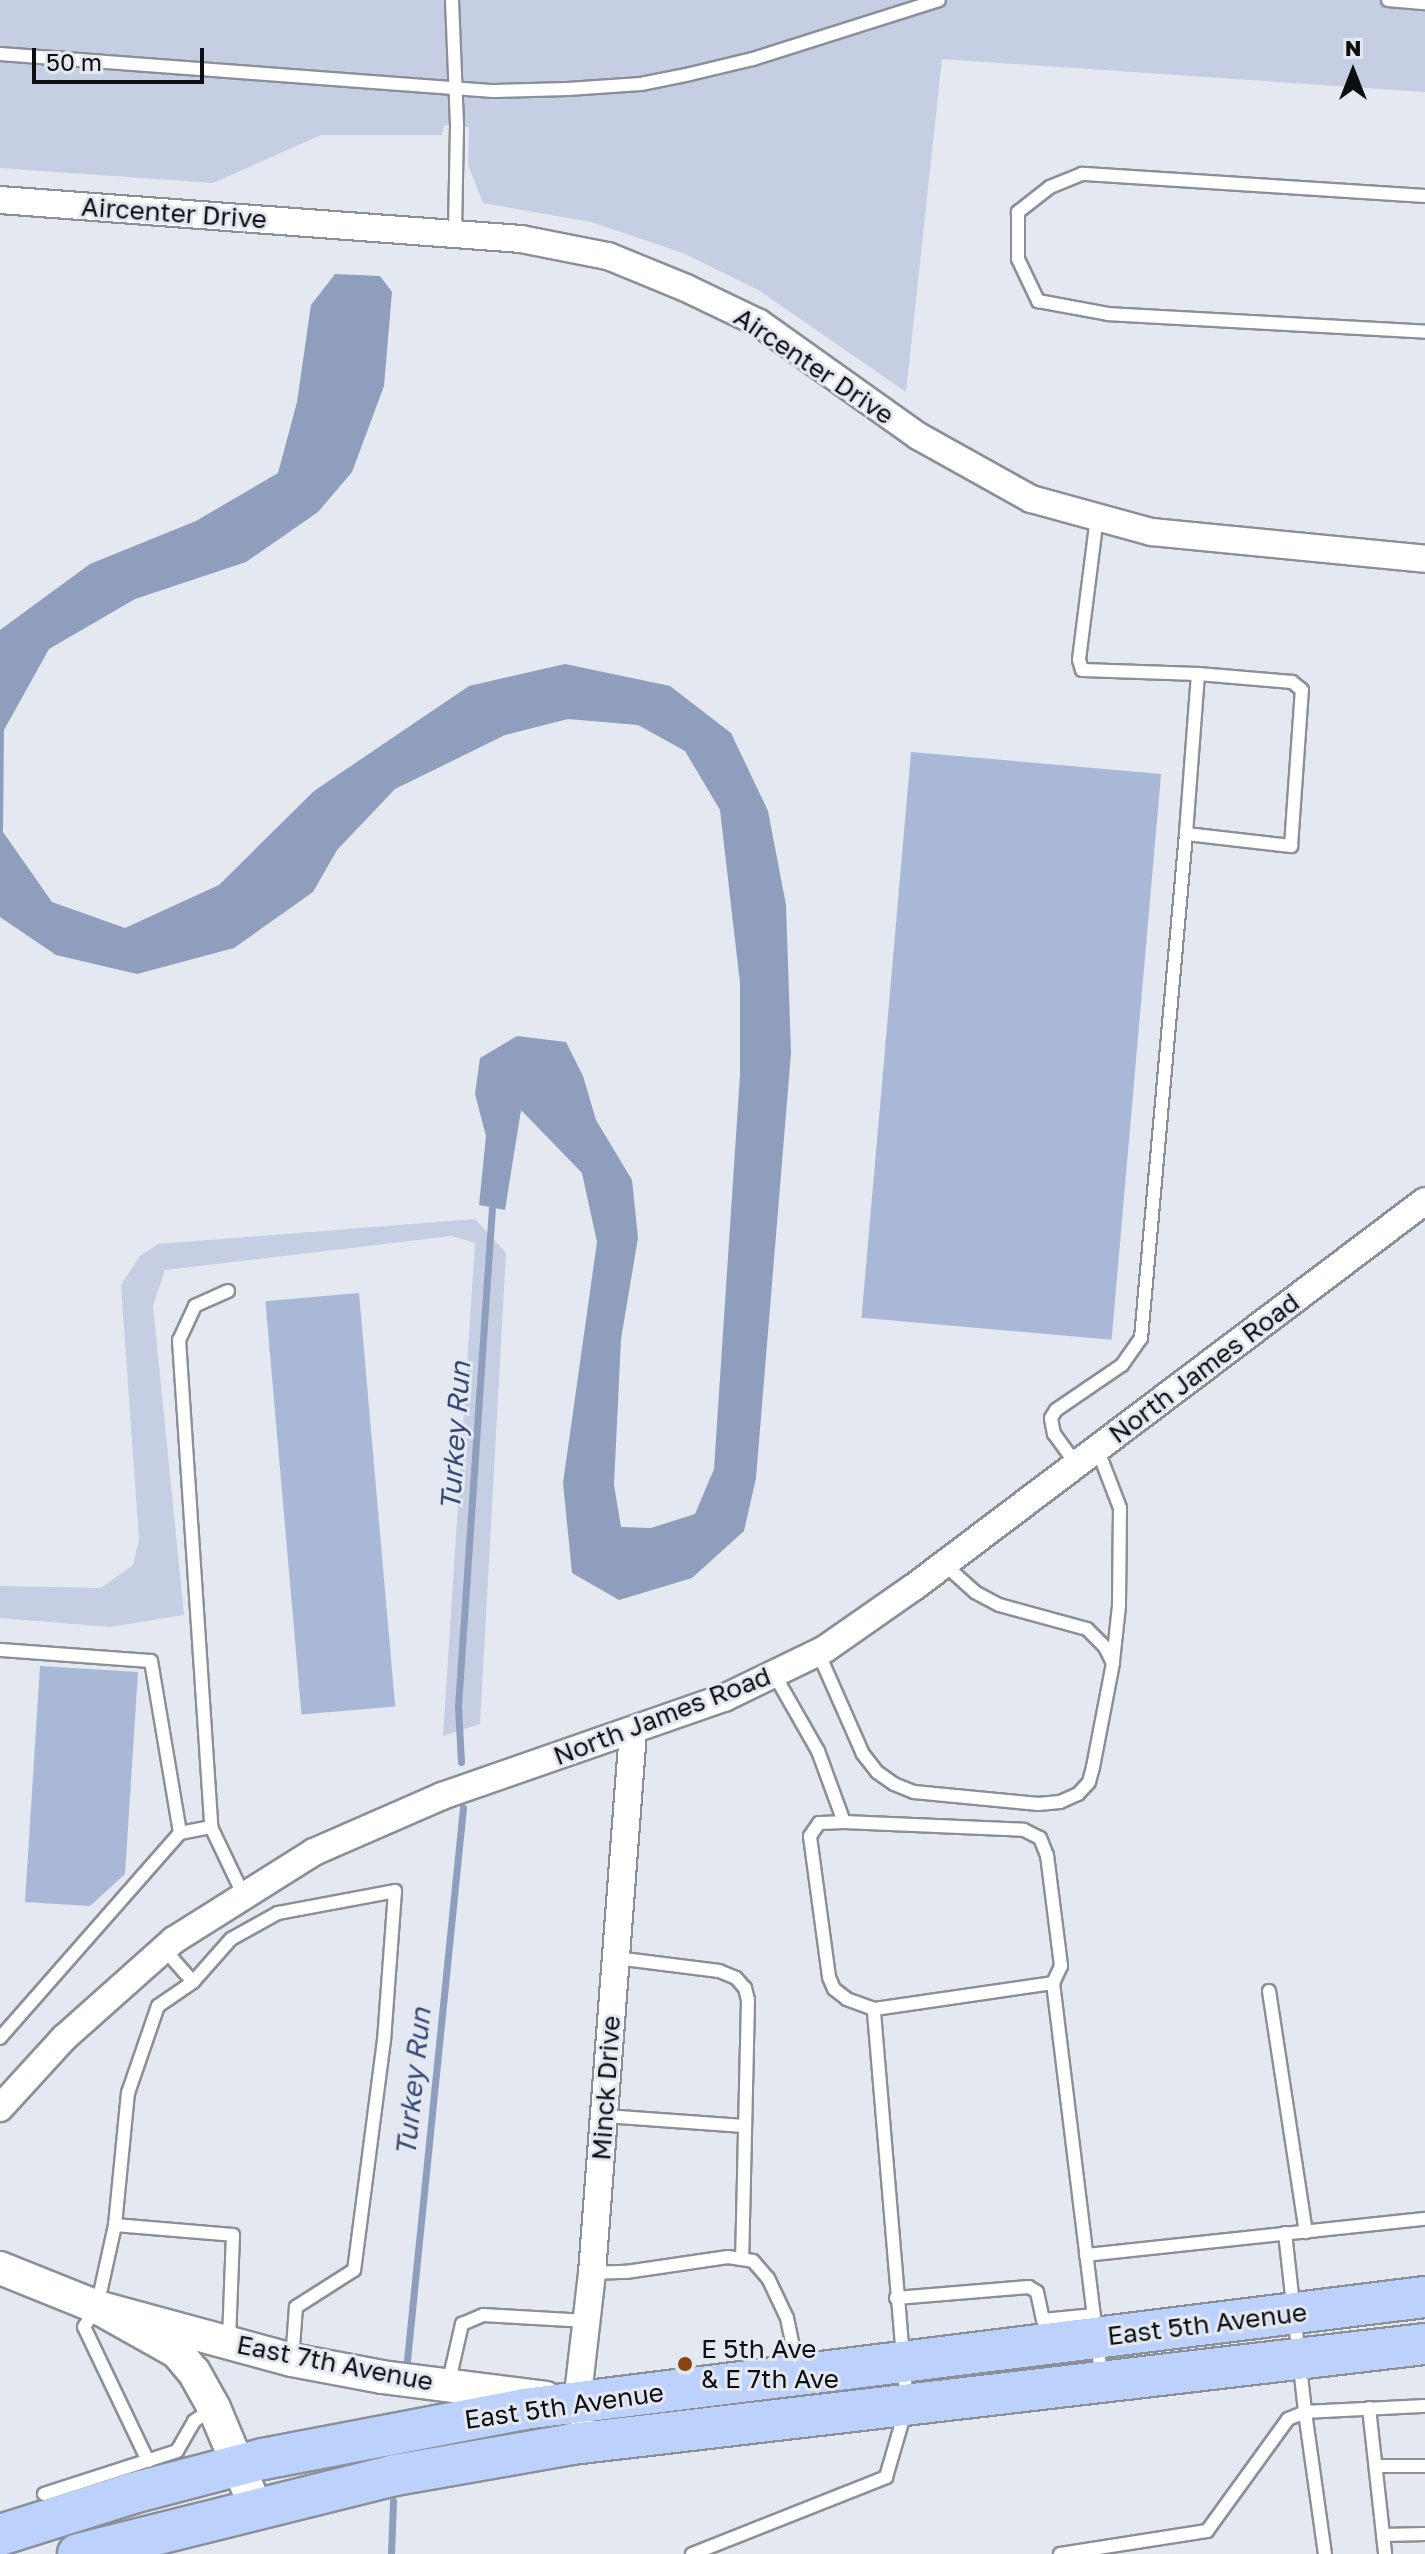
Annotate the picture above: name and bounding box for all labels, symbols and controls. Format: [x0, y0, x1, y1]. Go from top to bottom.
scale bar [36, 32, 208, 82]
north arrow [1313, 32, 1393, 112]
text: N [1345, 34, 1361, 61]
text: 50 m [46, 47, 102, 76]
street label: Aircenter Drive [80, 191, 268, 235]
street label: Aircenter Drive [728, 301, 900, 431]
street label: North James Road [1103, 1286, 1305, 1450]
water label: Turkey Run [433, 1361, 477, 1511]
street label: North James Road [549, 1660, 775, 1772]
water label: Turkey Run [389, 2006, 437, 2158]
street label: Minck Drive [585, 2015, 627, 2161]
street label: East 5th Avenue [1105, 2296, 1309, 2352]
street label: East 7th Avenue [234, 2329, 436, 2397]
place label: E 5th Ave & E 7th Ave [701, 2333, 839, 2394]
marker: E 5th Ave & E 7th Ave [676, 2355, 694, 2373]
street label: East 5th Avenue [462, 2377, 666, 2435]

